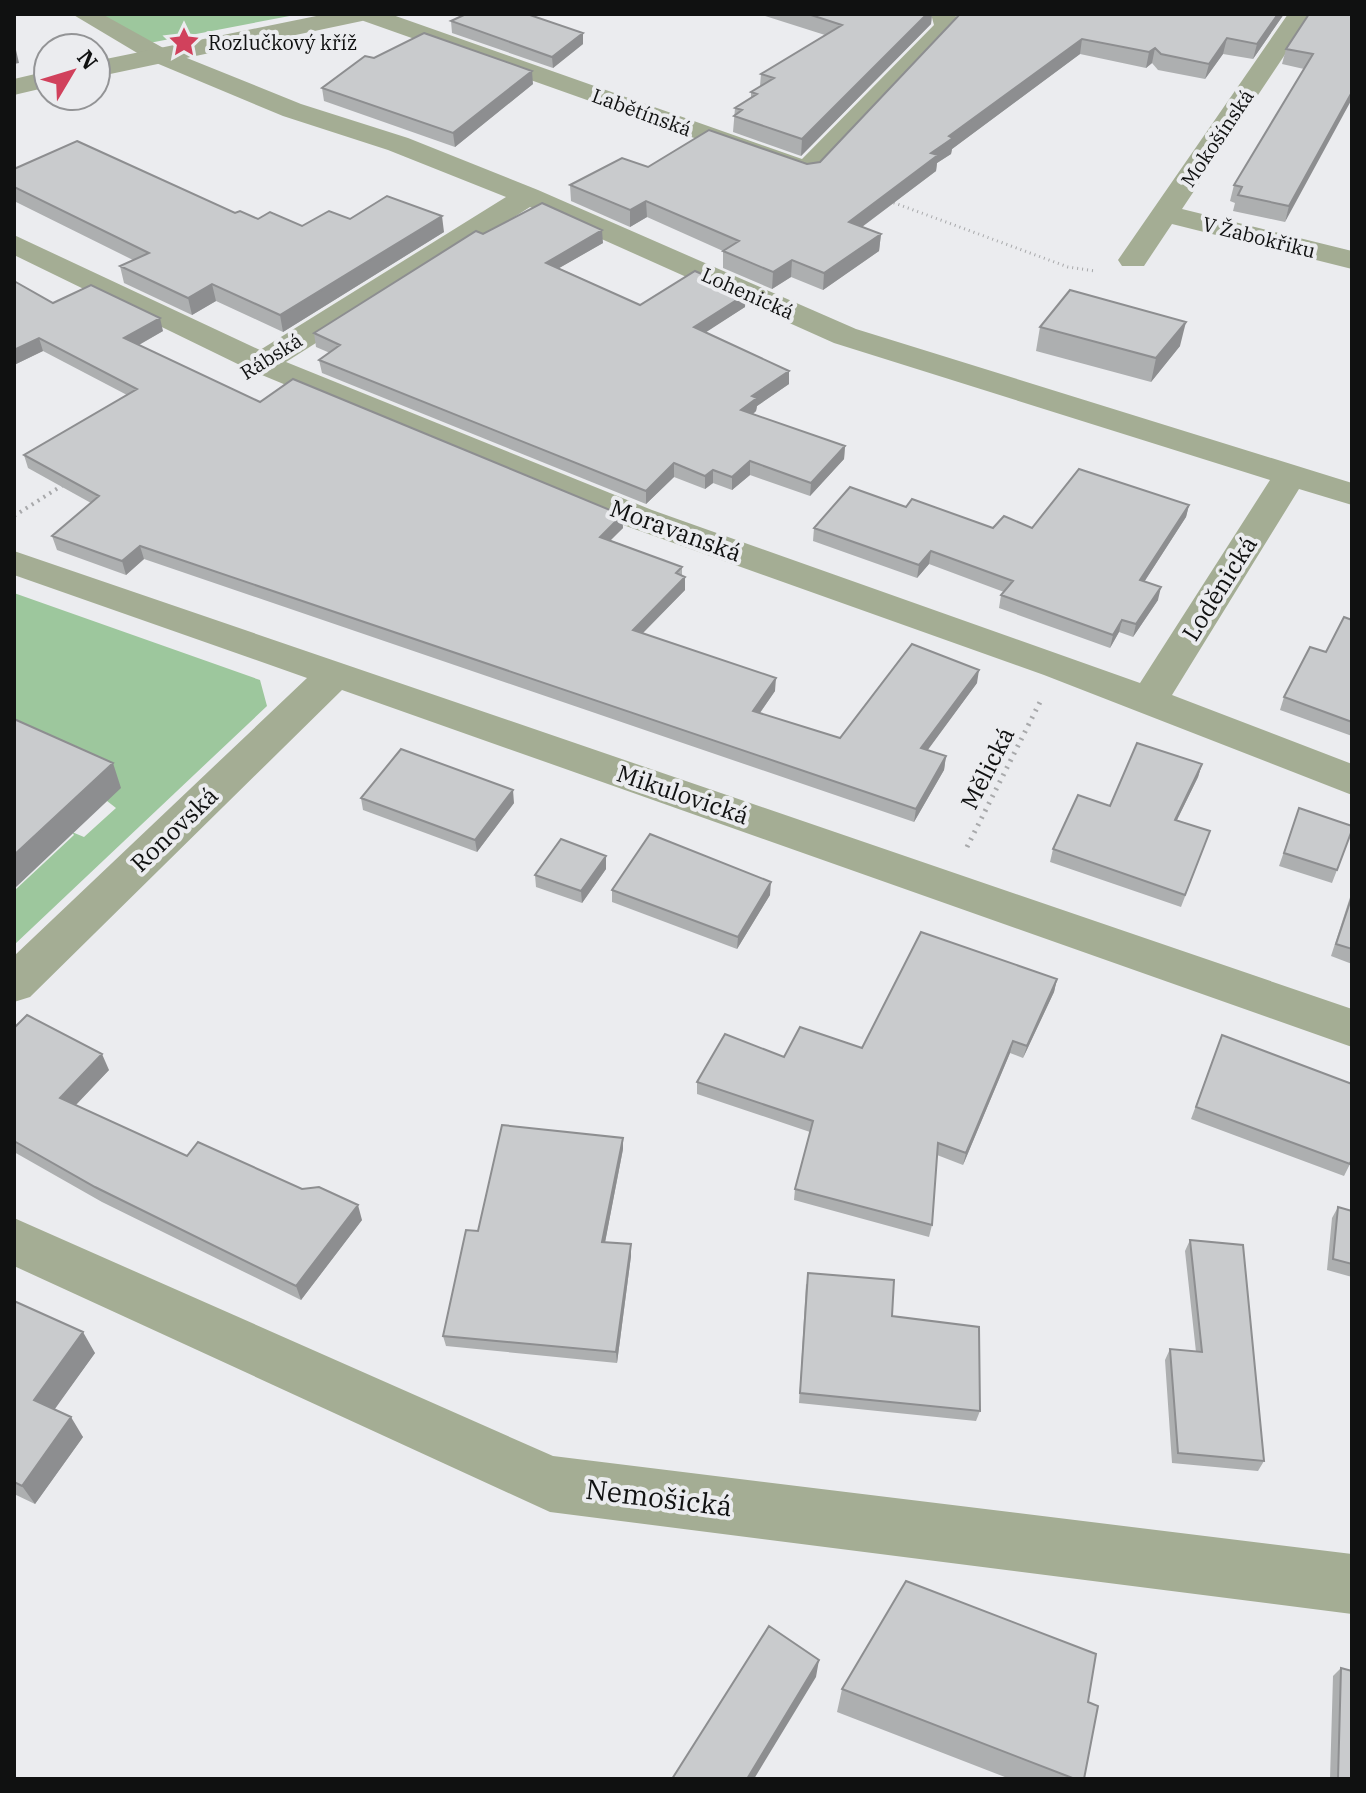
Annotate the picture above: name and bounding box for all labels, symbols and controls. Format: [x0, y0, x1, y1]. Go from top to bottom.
place icon: Rozlučkový kříž [167, 25, 201, 59]
place label: Rozlučkový kříž [208, 29, 357, 56]
north arrow [32, 32, 112, 112]
text: N [71, 44, 105, 75]
street label: Labětínská [589, 82, 696, 142]
street label: Mokošínská [1174, 84, 1260, 192]
street label: V Žabokřiku [1200, 210, 1318, 264]
street label: Lohenická [698, 261, 798, 325]
street label: Rábská [235, 326, 307, 386]
street label: Moravanská [606, 491, 746, 569]
street label: Loděnická [1174, 530, 1264, 646]
street label: Mělická [953, 722, 1021, 814]
street label: Mikulovická [613, 756, 753, 832]
street label: Ronovská [123, 779, 225, 879]
street label: Nemošická [583, 1470, 735, 1524]

